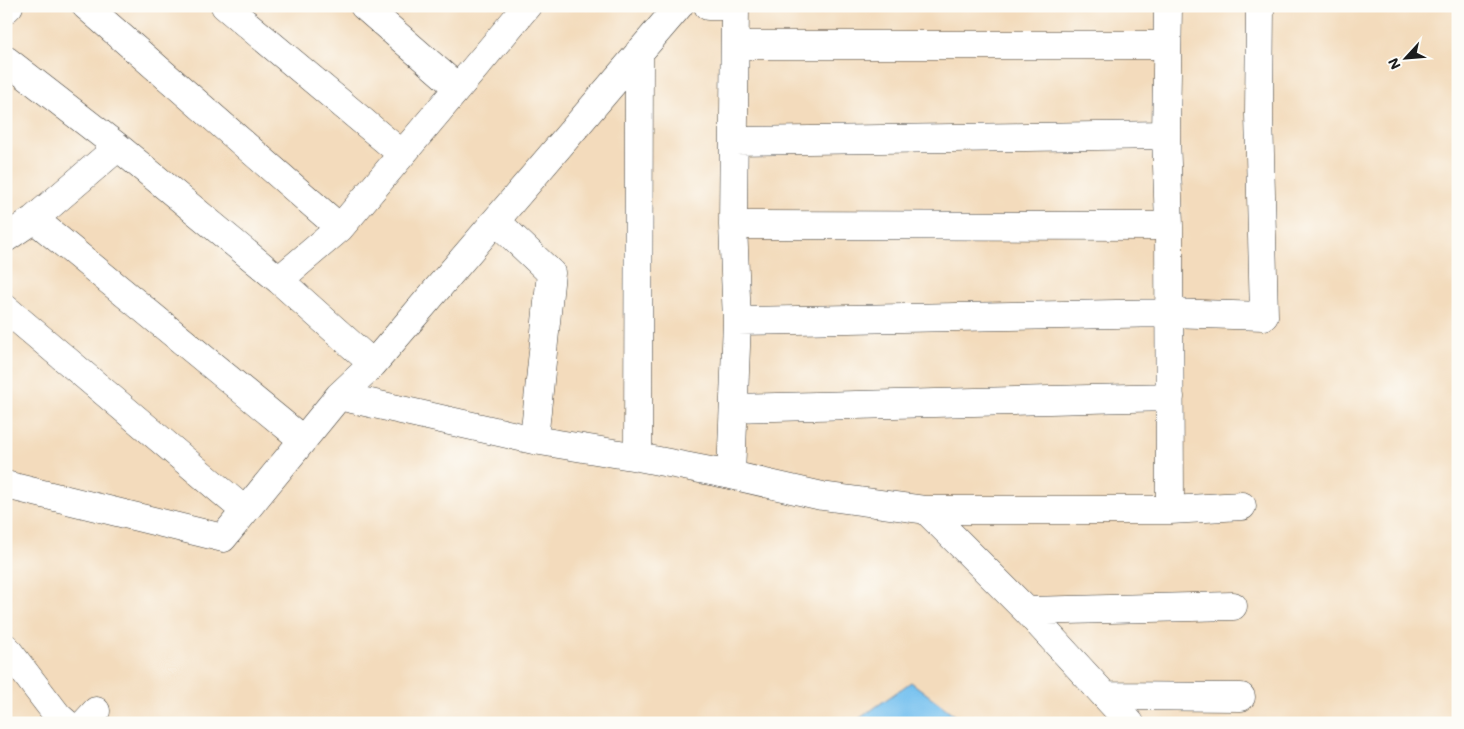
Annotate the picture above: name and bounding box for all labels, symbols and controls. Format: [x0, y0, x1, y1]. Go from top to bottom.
north arrow [1382, 32, 1432, 82]
text: N [1383, 55, 1405, 73]

